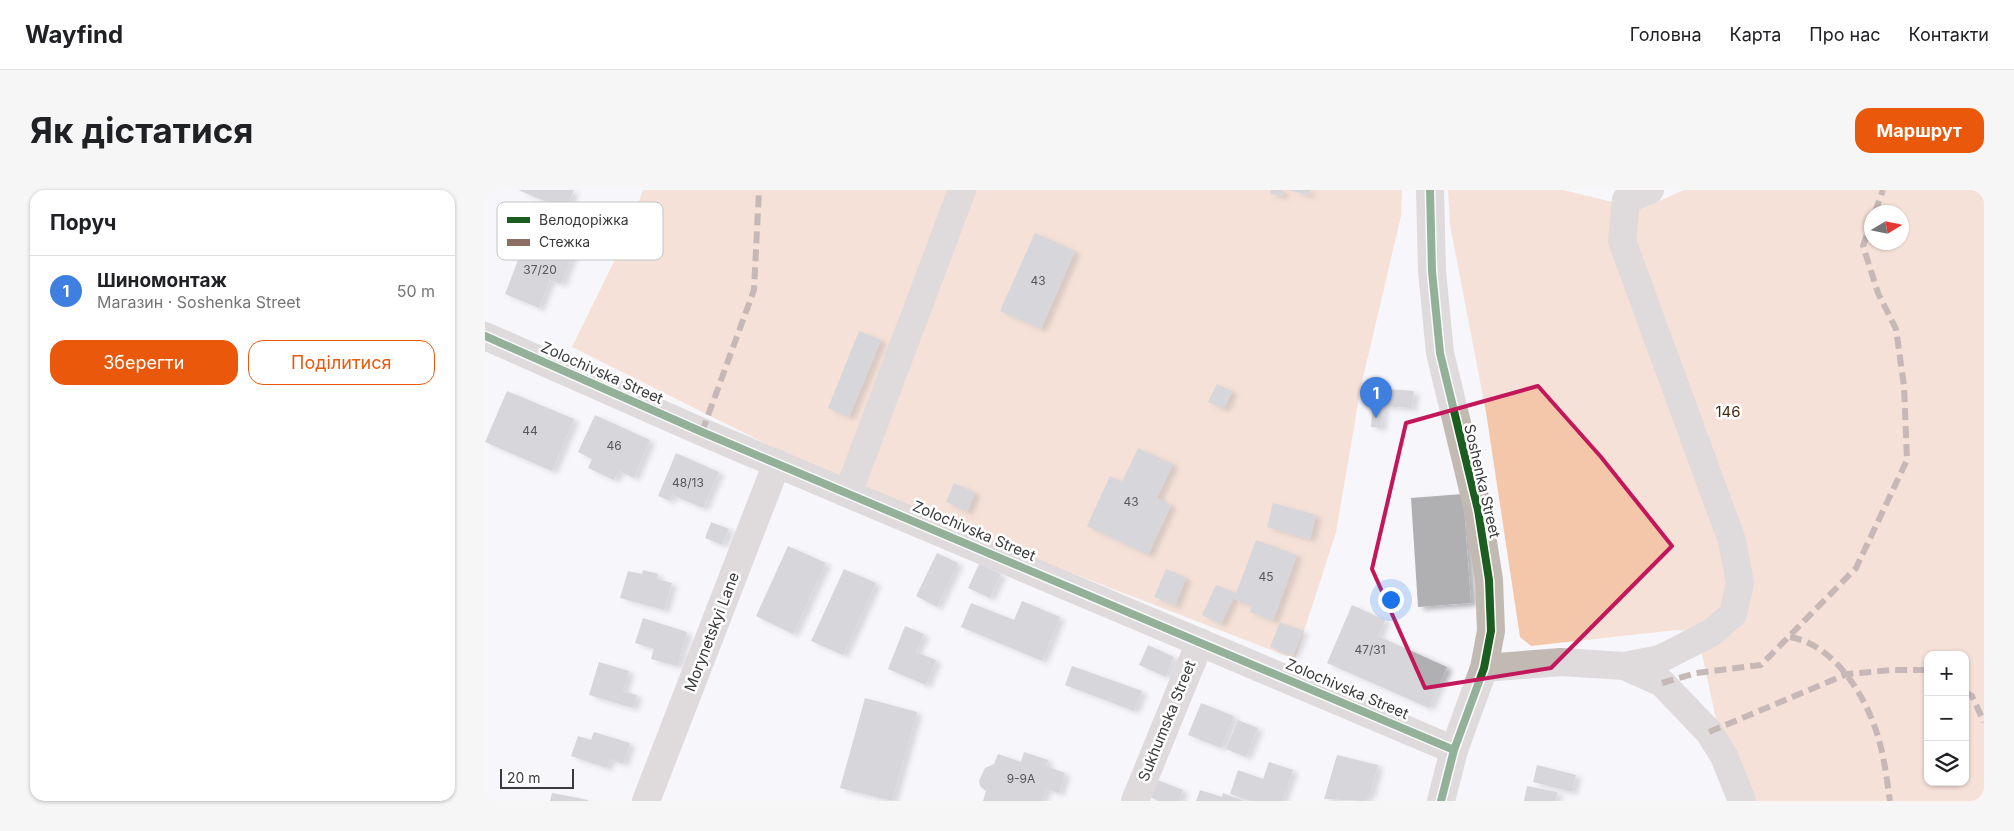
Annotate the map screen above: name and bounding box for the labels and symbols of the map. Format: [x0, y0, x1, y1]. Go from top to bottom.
legend [497, 202, 663, 260]
north arrow [1864, 205, 1909, 250]
text: Велодоріжка [539, 211, 629, 228]
text: Стежка [539, 233, 590, 250]
house number: 37/20 [523, 262, 557, 277]
house number: 43 [1030, 273, 1046, 288]
street label: Zolochivska Street [538, 337, 666, 408]
pin: 1 [1360, 377, 1392, 418]
park label: 146 [1715, 402, 1741, 421]
street label: Soshenka Street [1460, 422, 1505, 540]
house number: 44 [522, 423, 538, 438]
house number: 46 [606, 438, 622, 453]
house number: 48/13 [672, 475, 704, 490]
house number: 43 [1123, 494, 1139, 509]
street label: Zolochivska Street [910, 496, 1039, 565]
house number: 45 [1258, 569, 1274, 584]
street label: Morynetskyi Lane [680, 570, 743, 694]
your location [1378, 587, 1404, 613]
house number: 47/31 [1354, 642, 1386, 657]
street label: Zolochivska Street [1283, 654, 1412, 723]
street label: Sukhumska Street [1134, 657, 1199, 784]
scale bar [500, 766, 574, 789]
house number: 9-9А [1007, 771, 1035, 786]

